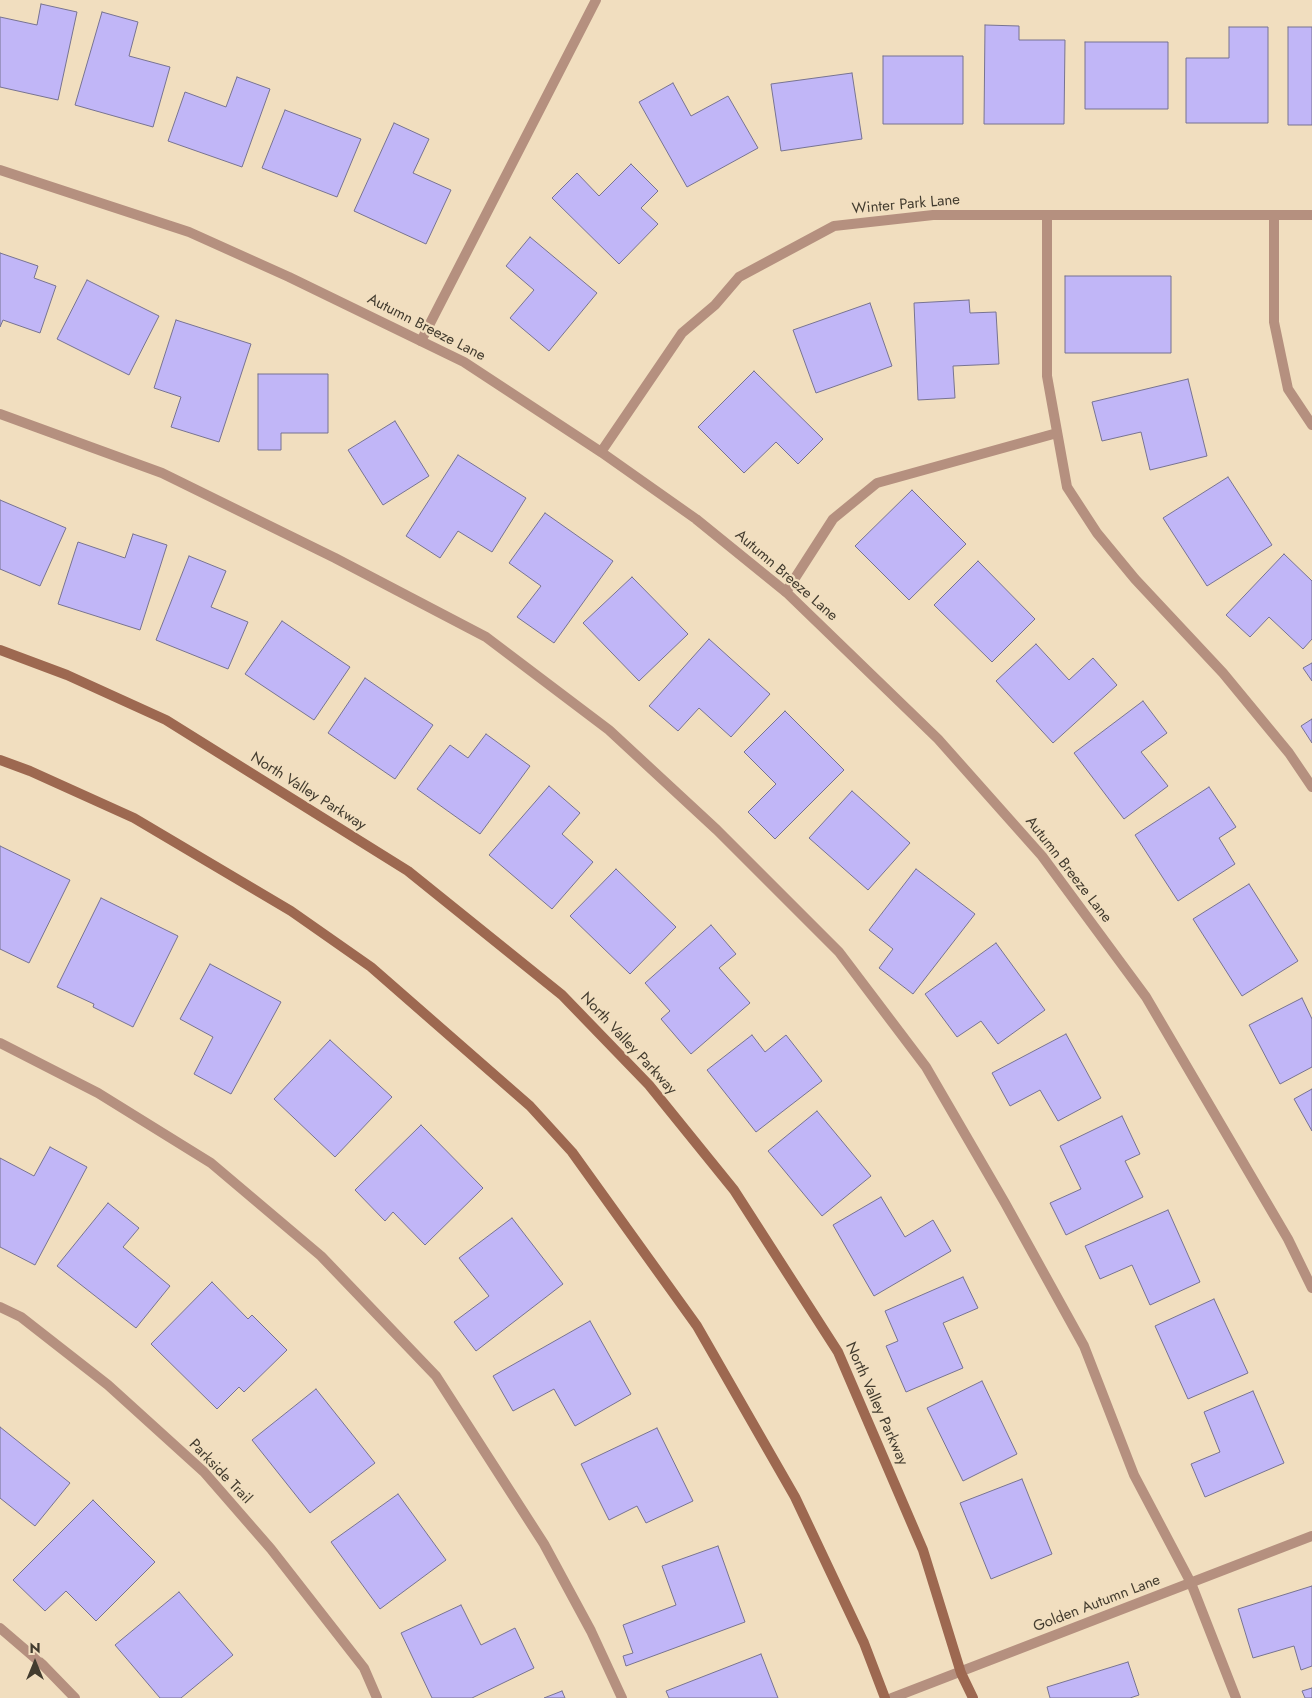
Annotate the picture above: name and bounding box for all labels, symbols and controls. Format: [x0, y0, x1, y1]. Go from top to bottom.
street label: Winter Park Lane [851, 191, 961, 219]
street label: Autumn Breeze Lane [364, 290, 488, 366]
street label: Autumn Breeze Lane [731, 527, 841, 625]
street label: North Valley Parkway [247, 749, 369, 835]
street label: Autumn Breeze Lane [1021, 813, 1115, 927]
street label: North Valley Parkway [576, 989, 680, 1099]
street label: North Valley Parkway [841, 1340, 911, 1468]
street label: Parkside Trail [185, 1436, 255, 1508]
street label: Golden Autumn Lane [1031, 1571, 1163, 1637]
north arrow [10, 1638, 60, 1688]
text: N [29, 1638, 41, 1658]

